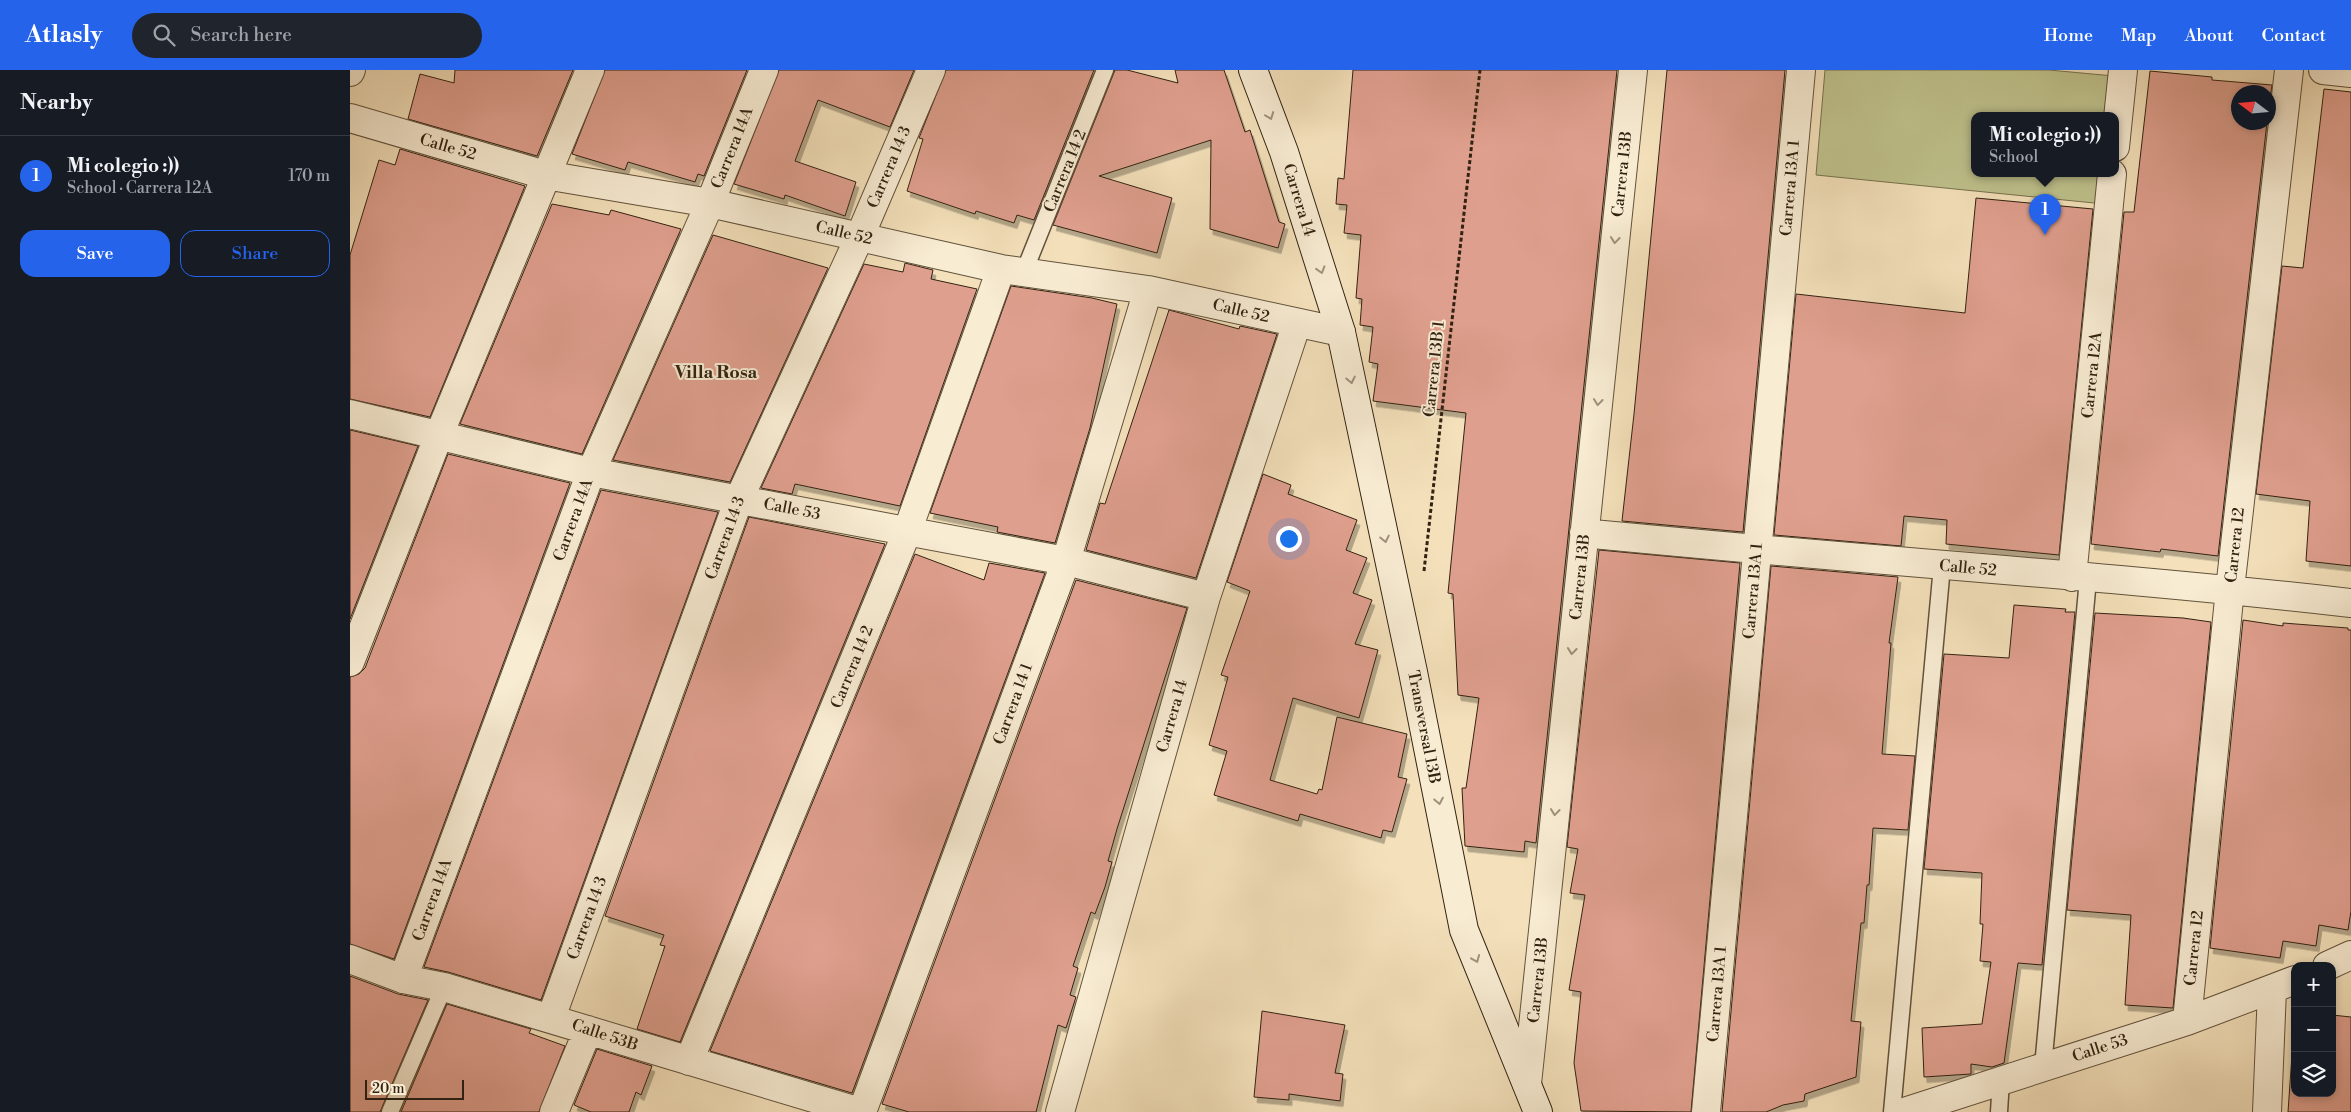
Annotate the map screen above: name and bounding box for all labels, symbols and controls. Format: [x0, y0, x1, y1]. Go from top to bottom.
search box [132, 13, 482, 58]
text: Atlasly [25, 20, 102, 50]
icon: search [150, 21, 178, 49]
text: Search here [190, 23, 292, 47]
text: Home [2044, 24, 2093, 47]
text: Map [2121, 24, 2157, 47]
text: About [2185, 24, 2234, 47]
text: Contact [2262, 24, 2326, 47]
north arrow [2231, 85, 2276, 130]
text: Nearby [20, 90, 93, 116]
street label: Carrera 14A [707, 103, 758, 192]
one-way arrow [1264, 111, 1274, 119]
popup [1971, 112, 2119, 177]
street label: Carrera 14 3 [863, 123, 915, 211]
text: Mi colegio :)) [1989, 123, 2101, 147]
street label: Carrera 14 2 [1039, 127, 1091, 215]
street label: Calle 52 [417, 129, 479, 165]
street label: Carrera 13B [1608, 130, 1636, 218]
street label: Carrera 13A 1 [1776, 139, 1804, 237]
text: School [1989, 147, 2038, 167]
text: Mi colegio :)) [67, 154, 179, 178]
street label: Carrera 14 [1278, 161, 1320, 239]
text: 1 [32, 166, 40, 186]
text: 170 m [288, 166, 330, 186]
text: School · Carrera 12A [67, 178, 212, 198]
pin: 1 [2029, 194, 2061, 235]
street label: Calle 52 [814, 217, 874, 249]
button: Save [20, 230, 170, 277]
button: Share [180, 230, 330, 277]
one-way arrow [1610, 237, 1621, 245]
one-way arrow [1315, 265, 1325, 274]
street label: Calle 52 [1211, 295, 1271, 327]
street label: Carrera 13B 1 [1419, 320, 1449, 418]
street label: Carrera 12A [2078, 330, 2107, 419]
district label: Villa Rosa [674, 361, 758, 384]
one-way arrow [1345, 376, 1356, 385]
one-way arrow [1593, 398, 1604, 406]
street label: Carrera 14A [549, 475, 597, 564]
street label: Carrera 14 3 [701, 493, 749, 582]
street label: Calle 53 [762, 494, 822, 524]
street label: Carrera 12 [2221, 506, 2249, 584]
your location [1276, 526, 1302, 552]
street label: Carrera 13B [1566, 533, 1594, 621]
one-way arrow [1379, 535, 1390, 543]
street label: Carrera 13A 1 [1739, 542, 1767, 640]
street label: Calle 52 [1938, 556, 1998, 580]
street label: Carrera 14 2 [826, 623, 878, 711]
one-way arrow [1567, 647, 1578, 655]
street label: Carrera 14 1 [989, 660, 1037, 748]
street label: Transversal 13B [1403, 669, 1445, 785]
street label: Carrera 14 [1152, 677, 1192, 755]
one-way arrow [1433, 797, 1444, 805]
one-way arrow [1550, 808, 1561, 816]
street label: Carrera 14A [408, 855, 456, 944]
street label: Carrera 14 3 [563, 873, 611, 962]
street label: Carrera 12 [2180, 909, 2208, 987]
street label: Carrera 13B [1524, 936, 1552, 1024]
street label: Carrera 13A 1 [1703, 945, 1731, 1043]
one-way arrow [1470, 954, 1481, 963]
map controls [2291, 962, 2336, 1097]
button: + [2291, 962, 2336, 1007]
button: − [2291, 1007, 2336, 1052]
street label: Calle 53B [569, 1015, 641, 1055]
street label: Calle 53 [2070, 1030, 2131, 1066]
button: layers [2291, 1052, 2336, 1097]
scale bar [365, 1077, 464, 1100]
text: 20 m [372, 1080, 404, 1098]

